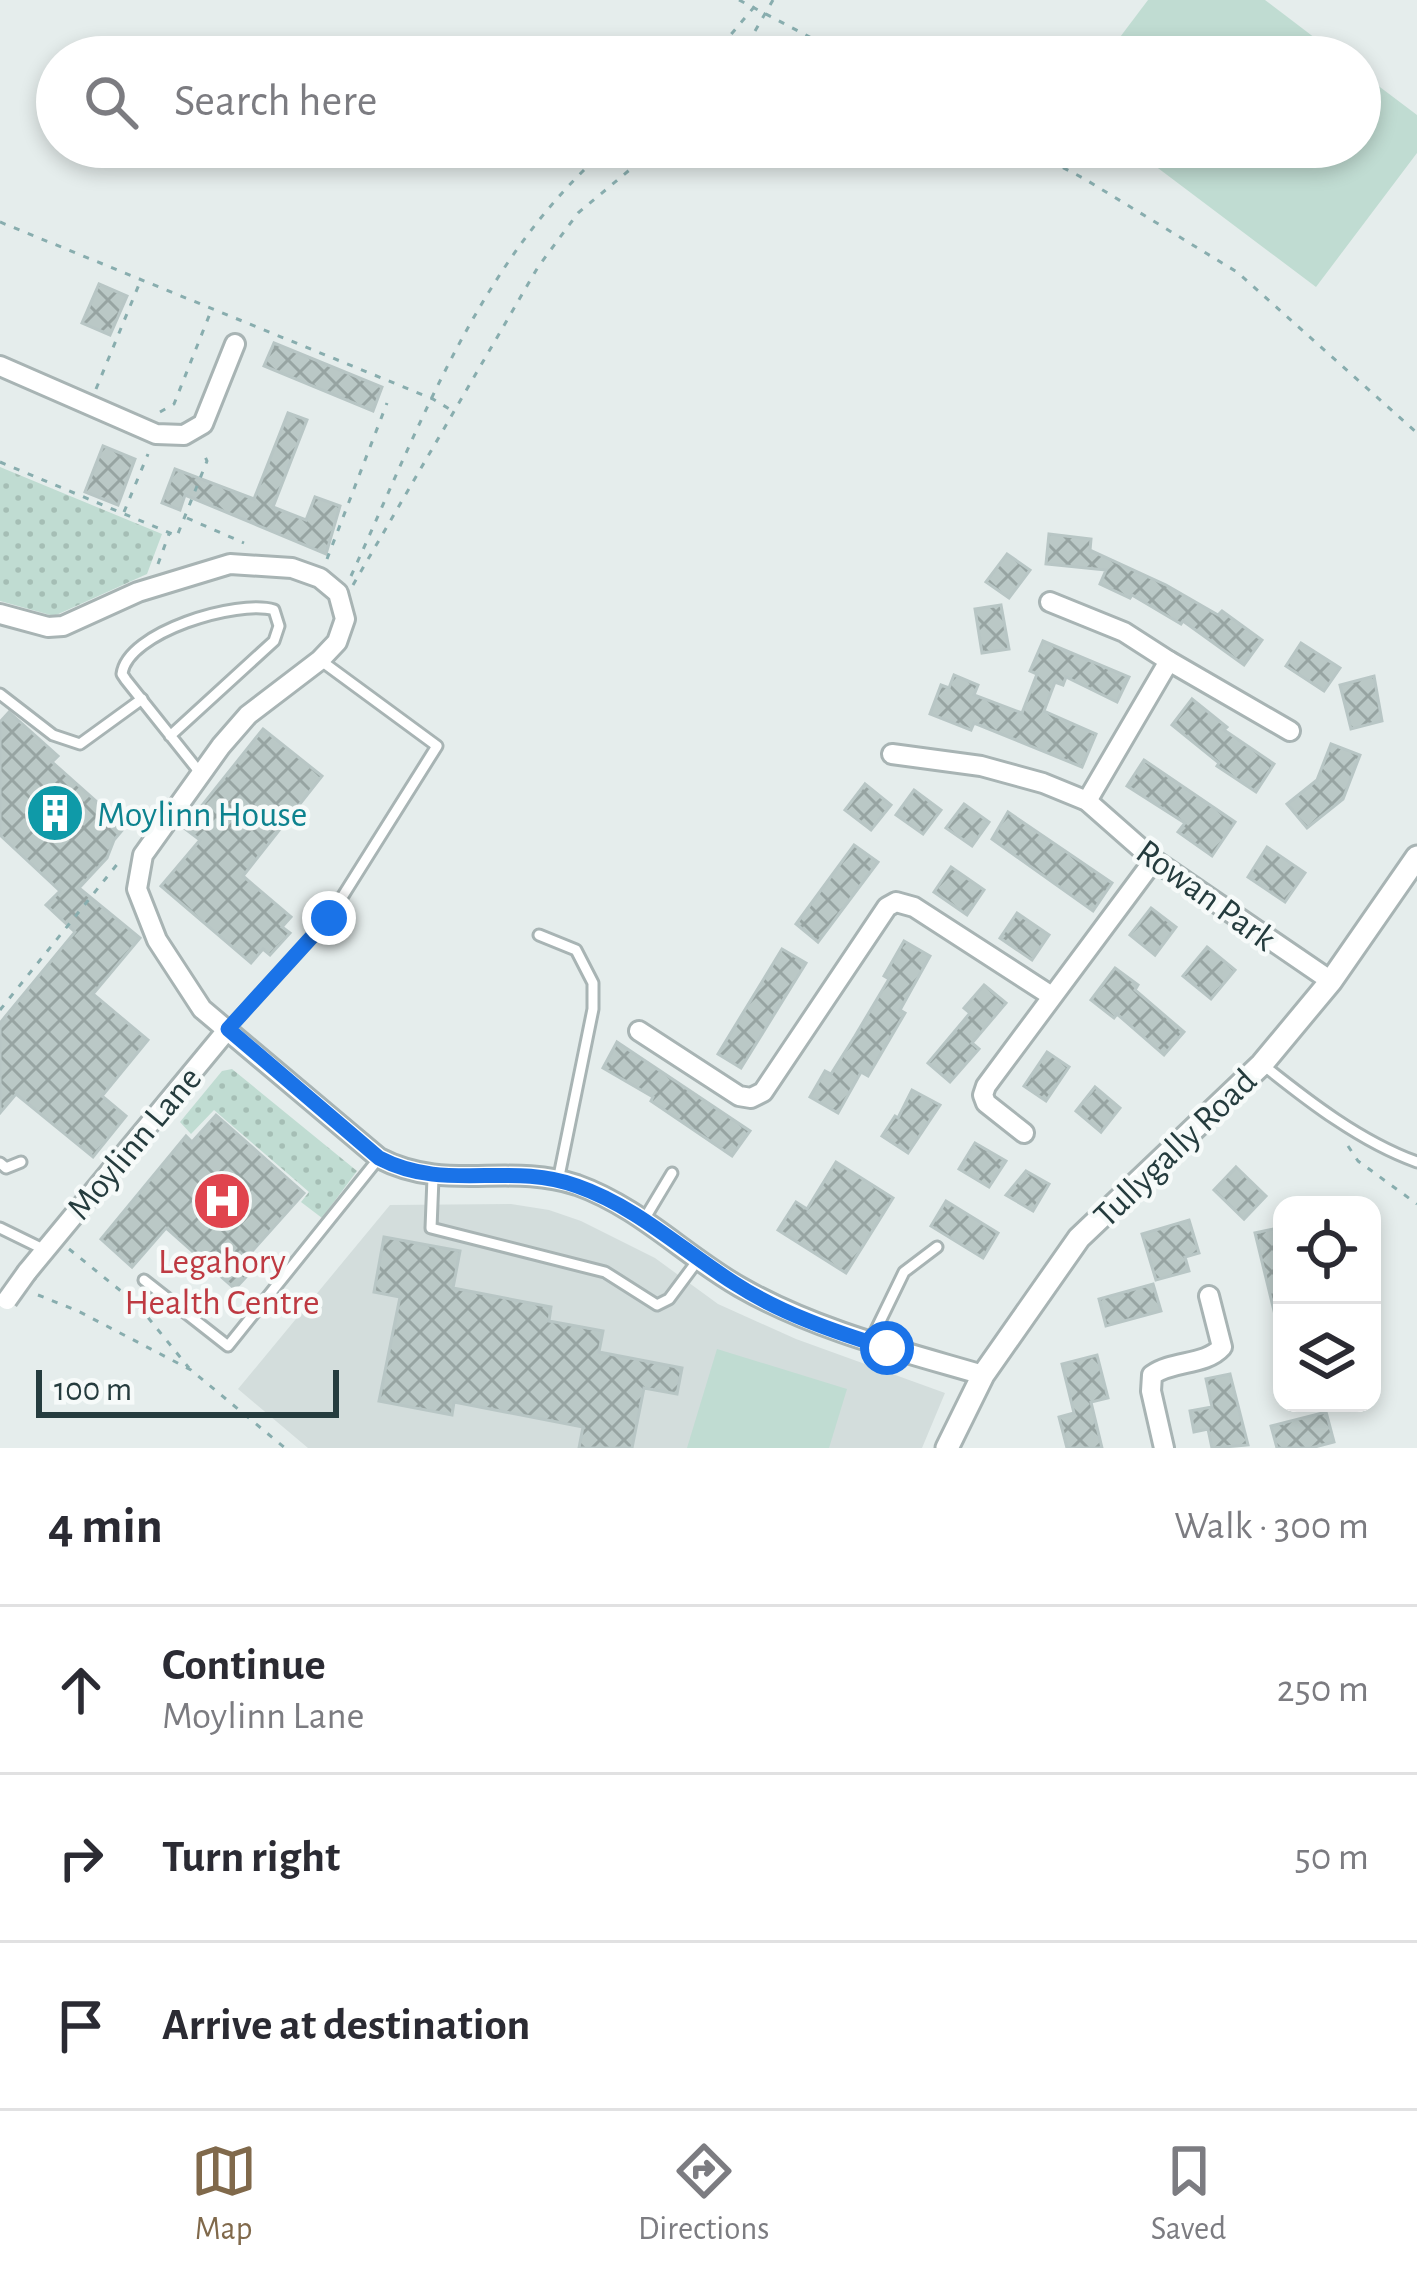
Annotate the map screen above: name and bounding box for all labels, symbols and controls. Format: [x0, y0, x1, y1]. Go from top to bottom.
search box [36, 36, 1381, 168]
icon: search [78, 69, 144, 135]
text: Search here [174, 79, 377, 124]
building icon: Moylinn House [24, 782, 86, 844]
place label: Moylinn House [97, 797, 307, 833]
street label: Rowan Park [1130, 833, 1283, 958]
route end [302, 891, 356, 945]
street label: Moylinn Lane [61, 1060, 208, 1226]
street label: Tullygally Road [1087, 1063, 1263, 1234]
hospital icon: Legahory Health Centre [191, 1170, 253, 1232]
map controls [1273, 1196, 1381, 1412]
button: locate [1273, 1196, 1381, 1304]
place label: Legahory Health Centre [124, 1244, 320, 1321]
button: layers [1273, 1304, 1381, 1412]
route start [860, 1321, 914, 1375]
scale bar [36, 1364, 339, 1417]
text: 100 m [54, 1374, 132, 1407]
text: 4 min [48, 1501, 163, 1552]
text: Walk · 300 m [1174, 1507, 1369, 1546]
text: Continue [162, 1643, 326, 1688]
icon: ahead [48, 1657, 114, 1723]
text: 250 m [1277, 1670, 1369, 1709]
text: Moylinn Lane [162, 1697, 365, 1736]
icon: right [48, 1825, 114, 1891]
text: Turn right [162, 1835, 340, 1880]
text: 50 m [1294, 1838, 1369, 1877]
icon: arrive [48, 1993, 114, 2059]
text: Arrive at destination [162, 2003, 530, 2048]
tab: Map [191, 2138, 257, 2250]
tab: Directions [638, 2138, 769, 2250]
tab: Saved [1151, 2138, 1226, 2250]

